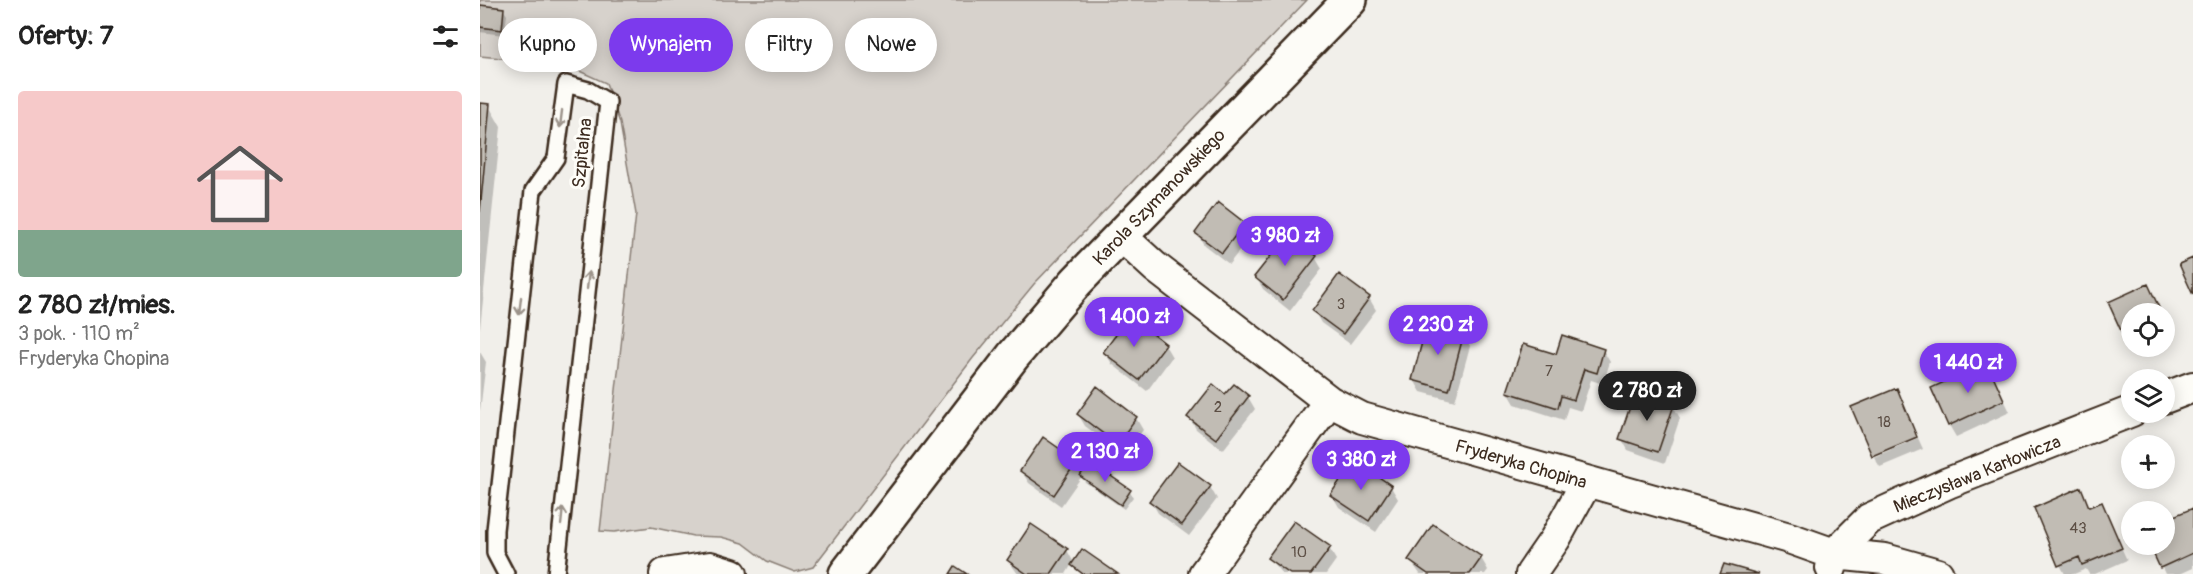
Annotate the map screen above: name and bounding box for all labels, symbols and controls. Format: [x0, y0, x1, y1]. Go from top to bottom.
chip: Kupno [498, 18, 597, 72]
chip: Wynajem [609, 18, 733, 72]
chip: Filtry [745, 18, 833, 72]
chip: Nowe [845, 18, 937, 72]
text: Oferty: 7 [18, 20, 114, 52]
icon: filters [429, 20, 462, 53]
one-way arrow [556, 108, 567, 128]
street label: Szpitalna [567, 117, 598, 189]
street label: Karola Szymanowskiego [1088, 124, 1231, 271]
icon: home [186, 130, 294, 238]
pin: 3 980 zł [1223, 216, 1347, 267]
text: 3 980 zł [1250, 223, 1320, 248]
one-way arrow [583, 271, 594, 291]
text: 2 780 zł/mies. [18, 289, 176, 321]
one-way arrow [515, 295, 526, 315]
house number: 3 [1337, 295, 1345, 314]
pin: 1 400 zł [1072, 297, 1196, 348]
map controls [2121, 303, 2175, 555]
button: locate [2121, 303, 2175, 357]
text: 1 400 zł [1099, 304, 1169, 329]
pin: 2 230 zł [1376, 305, 1500, 356]
text: 2 230 zł [1403, 312, 1473, 337]
text: 3 pok. · 110 m² [18, 321, 140, 346]
pin: 1 440 zł [1906, 343, 2030, 394]
text: Fryderyka Chopina [18, 346, 169, 371]
text: 1 440 zł [1934, 350, 2002, 375]
house number: 7 [1545, 362, 1553, 381]
button: layers [2121, 369, 2175, 423]
pin: 2 780 zł [1585, 371, 1709, 422]
text: 2 780 zł [1612, 378, 1682, 403]
house number: 2 [1214, 398, 1222, 417]
house number: 18 [1877, 413, 1891, 432]
street label: Mieczysława Karłowicza [1890, 430, 2064, 519]
pin: 2 130 zł [1043, 432, 1167, 483]
street label: Fryderyka Chopina [1452, 435, 1589, 494]
button: + [2121, 435, 2175, 489]
text: 2 130 zł [1071, 439, 1139, 464]
pin: 3 380 zł [1299, 440, 1423, 491]
text: 3 380 zł [1326, 447, 1396, 472]
button: − [2121, 501, 2175, 555]
one-way arrow [557, 506, 568, 526]
house number: 43 [2069, 519, 2087, 538]
house number: 10 [1291, 543, 1307, 562]

